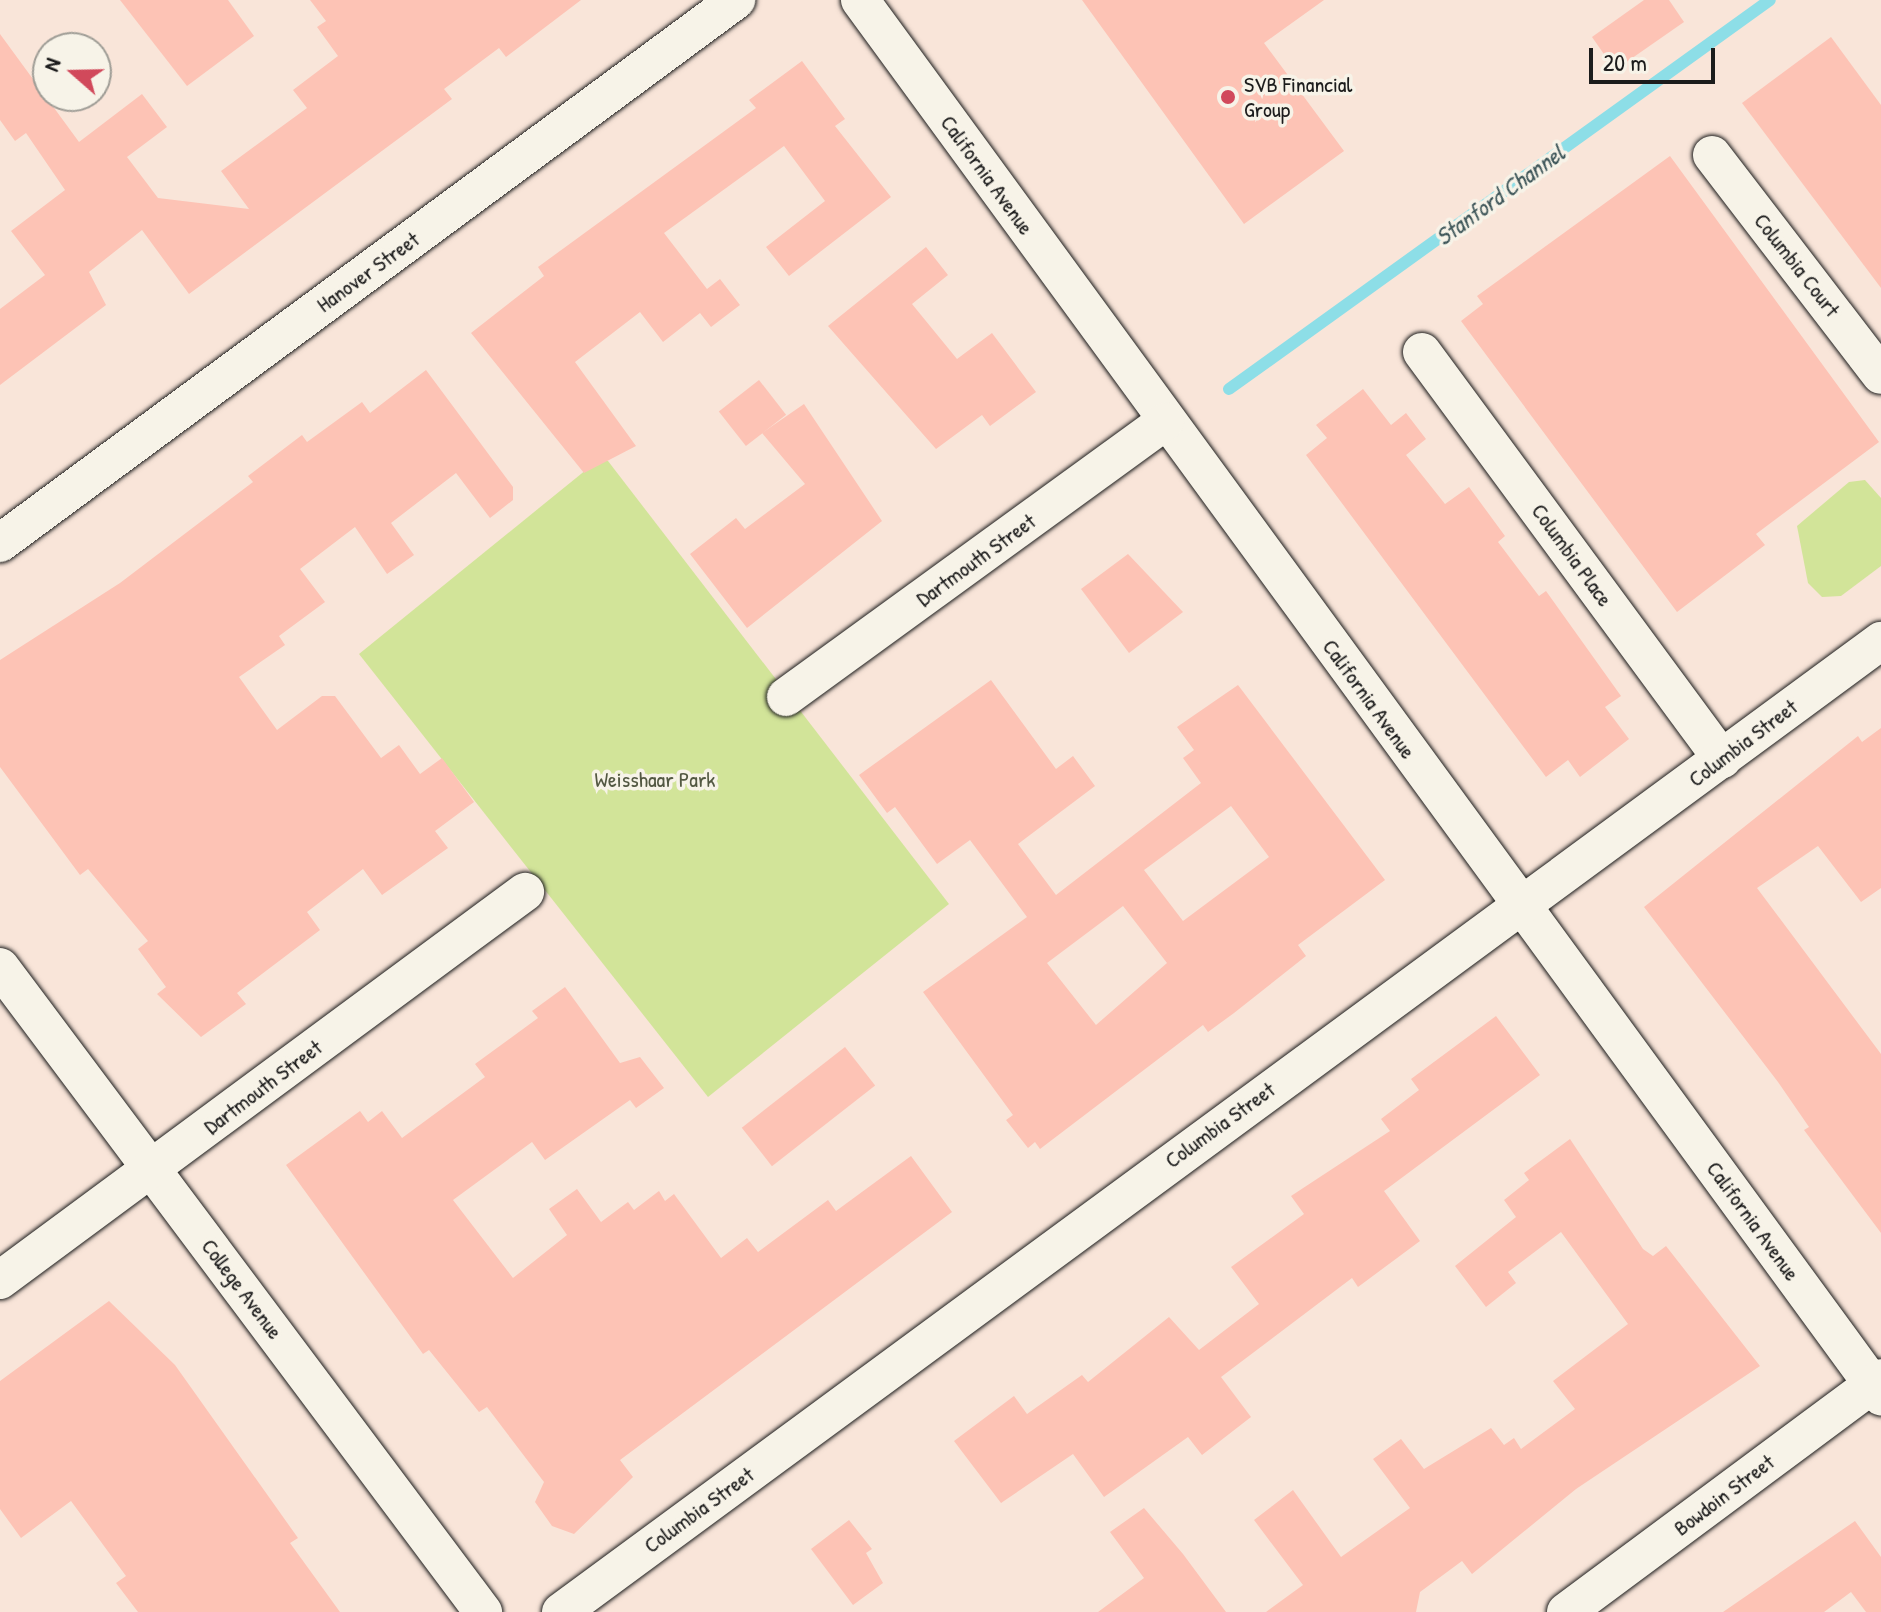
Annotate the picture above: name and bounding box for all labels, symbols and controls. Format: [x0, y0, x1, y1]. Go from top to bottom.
north arrow [32, 32, 112, 112]
scale bar [1593, 32, 1719, 82]
text: 20 m [1603, 46, 1647, 78]
text: N [35, 54, 67, 75]
place label: SVB Financial Group [1244, 71, 1352, 122]
marker: SVB Financial Group [1219, 88, 1237, 106]
street label: California Avenue [935, 110, 1039, 240]
water label: Stanford Channel [1430, 139, 1570, 251]
street label: Columbia Court [1748, 208, 1846, 322]
street label: Hanover Street [312, 226, 424, 318]
street label: Columbia Place [1526, 498, 1618, 612]
street label: Dartmouth Street [911, 508, 1041, 612]
street label: California Avenue [1317, 634, 1421, 764]
street label: Columbia Street [1683, 694, 1803, 792]
park label: Weisshaar Park [595, 767, 715, 793]
street label: Dartmouth Street [199, 1034, 327, 1140]
street label: Columbia Street [1160, 1076, 1280, 1174]
street label: California Avenue [1701, 1156, 1805, 1286]
street label: College Avenue [196, 1234, 288, 1344]
street label: Bowdoin Street [1669, 1449, 1779, 1541]
street label: Columbia Street [639, 1461, 759, 1559]

